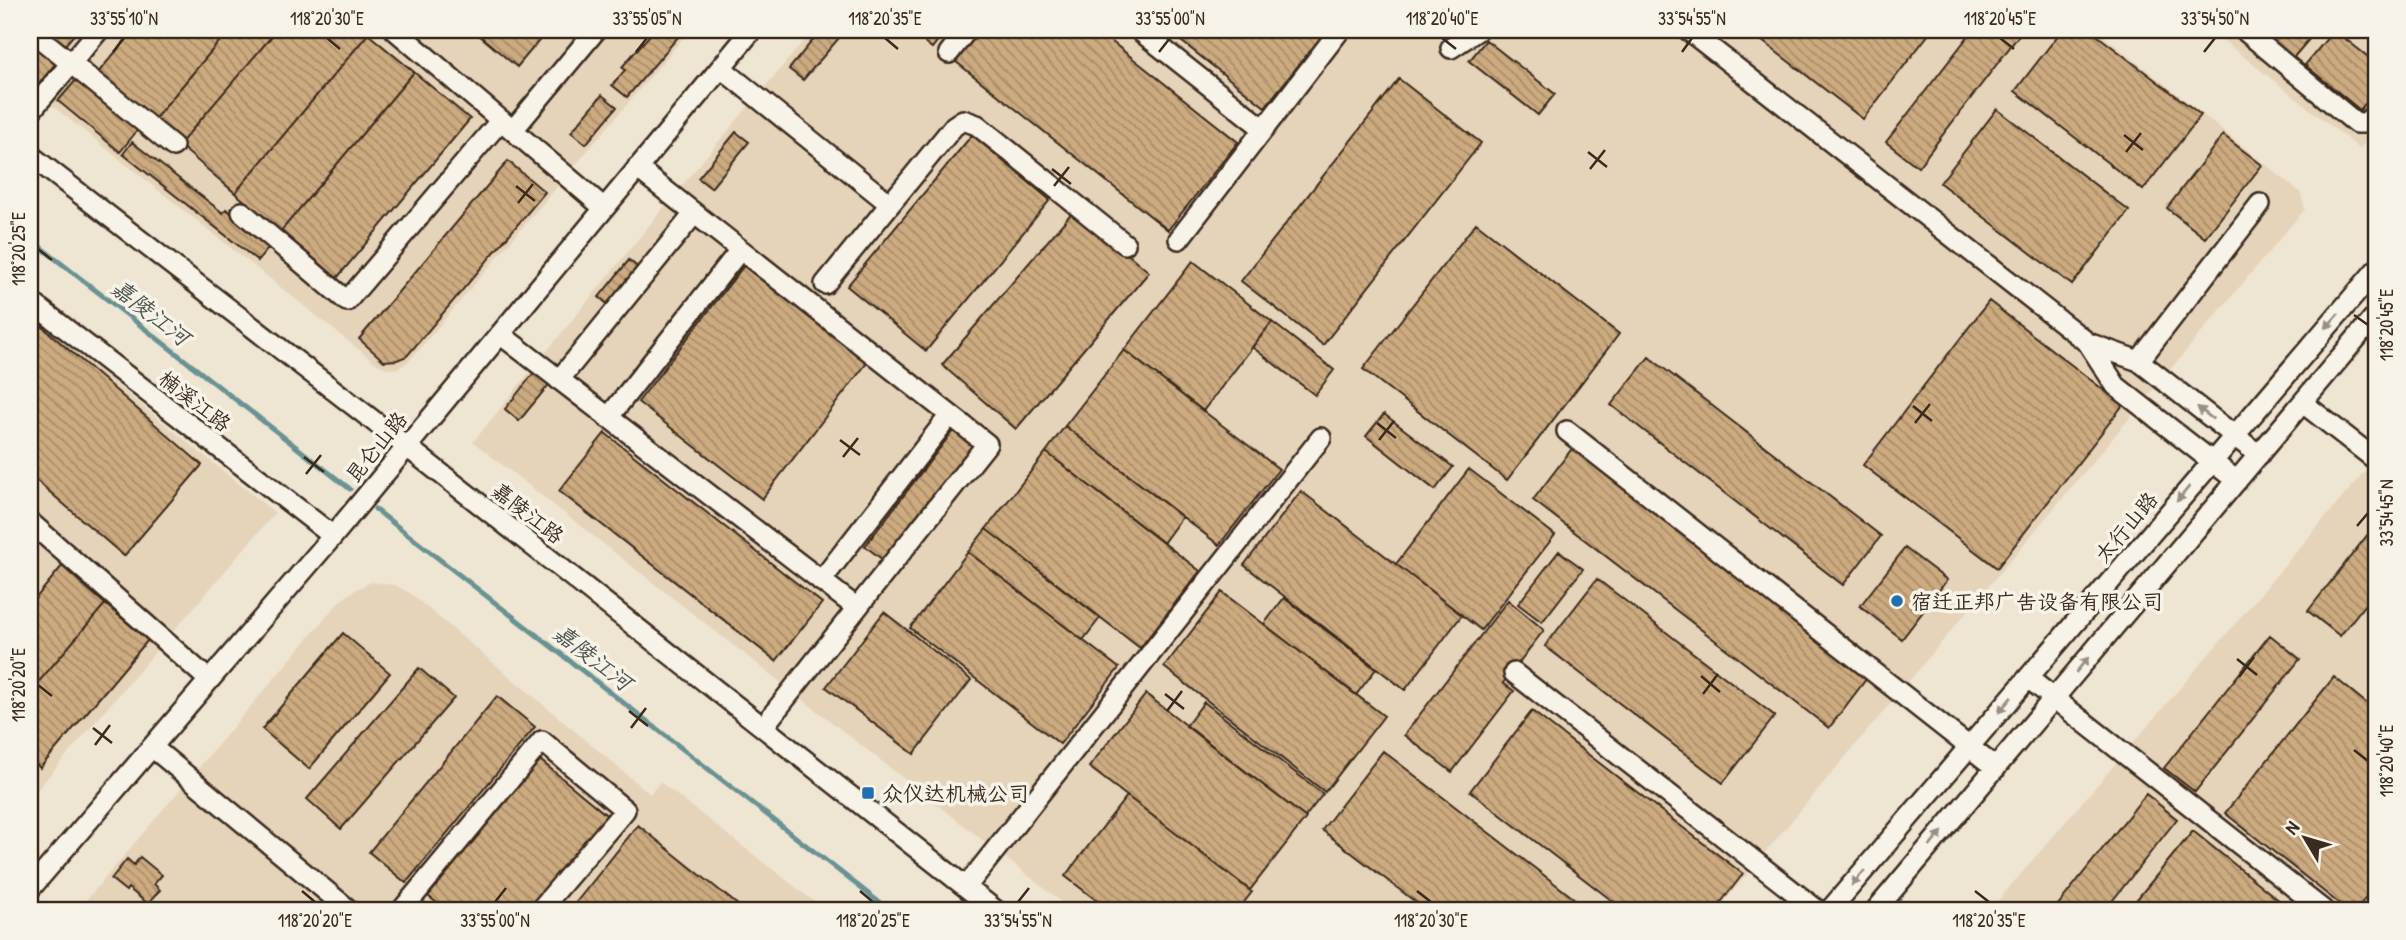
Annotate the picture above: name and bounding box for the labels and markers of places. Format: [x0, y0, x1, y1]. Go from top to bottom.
place label: 宿迁正邦广告设备有限公司 [1911, 587, 2163, 616]
marker: 宿迁正邦广告设备有限公司 [1889, 593, 1905, 609]
place label: 众仪达机械公司 [882, 779, 1029, 808]
marker: 众仪达机械公司 [860, 785, 876, 801]

